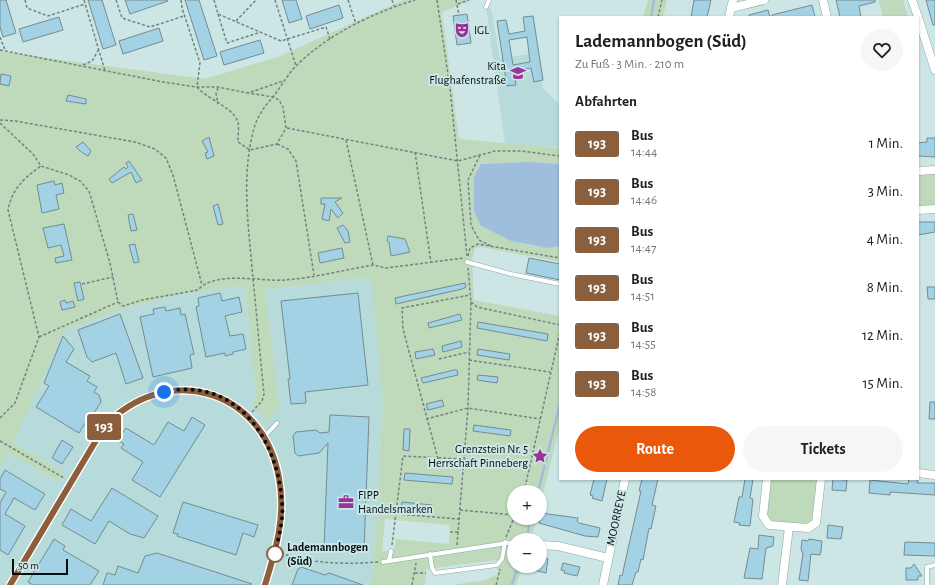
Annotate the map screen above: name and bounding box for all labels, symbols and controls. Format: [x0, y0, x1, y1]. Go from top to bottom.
theatre icon: IGL [453, 21, 471, 39]
place label: IGL [474, 24, 489, 36]
button: heart [861, 29, 903, 71]
text: Lademannbogen (Süd) [575, 32, 747, 51]
text: Zu Fuß · 3 Min. · 210 m [575, 58, 684, 71]
place label: Kita Flughafenstraße [429, 60, 506, 86]
school or university icon: Kita Flughafenstraße [509, 64, 527, 82]
text: Abfahrten [575, 94, 637, 109]
text: Bus [631, 128, 653, 143]
text: 1 Min. [869, 136, 903, 151]
text: 193 [588, 137, 606, 151]
text: 14:44 [631, 146, 657, 159]
text: Bus [631, 176, 653, 191]
text: 3 Min. [868, 184, 903, 199]
text: 193 [588, 185, 606, 199]
text: 14:46 [631, 194, 657, 207]
text: Bus [631, 224, 653, 239]
text: 4 Min. [867, 232, 903, 247]
text: 193 [588, 233, 606, 247]
text: 14:47 [631, 242, 656, 255]
text: Bus [631, 272, 653, 287]
text: 8 Min. [867, 280, 903, 295]
text: 193 [588, 281, 606, 295]
text: 14:51 [631, 290, 655, 303]
text: Bus [631, 320, 653, 335]
text: 12 Min. [862, 328, 903, 343]
text: 193 [588, 329, 606, 343]
text: 14:55 [631, 338, 656, 351]
text: Bus [631, 368, 653, 383]
text: 15 Min. [862, 376, 903, 391]
text: 193 [588, 377, 606, 391]
your location [154, 382, 174, 402]
text: 14:58 [631, 386, 656, 399]
line badge: 193 [81, 414, 127, 440]
text: 193 [95, 420, 113, 434]
button: Route [575, 426, 735, 472]
button: Tickets [743, 426, 903, 472]
place label: Grenzstein Nr. 5 Herrschaft Pinneberg [428, 443, 528, 469]
place icon: Grenzstein Nr. 5 Herrschaft Pinneberg [531, 447, 549, 465]
map controls [507, 485, 547, 573]
button: + [507, 485, 547, 525]
place label: FIPP Handelsmarken [358, 489, 433, 515]
street label: MOORREYE [604, 489, 628, 547]
office icon: FIPP Handelsmarken [337, 493, 355, 511]
button: − [507, 533, 547, 573]
place label: Lademannbogen (Süd) [287, 541, 368, 568]
marker: Lademannbogen (Süd) [266, 545, 284, 563]
scale bar [12, 557, 68, 576]
text: 50 m [18, 560, 39, 571]

